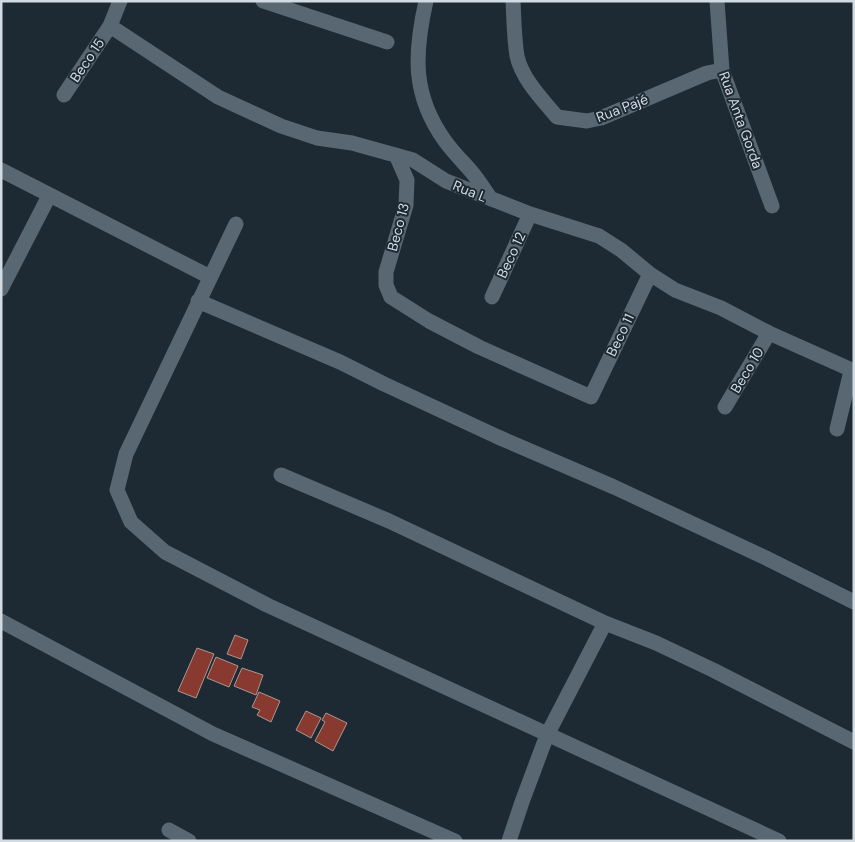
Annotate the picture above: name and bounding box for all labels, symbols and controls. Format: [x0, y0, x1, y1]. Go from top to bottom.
street label: Beco 15 [66, 35, 108, 85]
street label: Rua Anta Gorda [715, 69, 767, 171]
street label: Rua Pajé [593, 90, 651, 126]
street label: Rua L [450, 176, 490, 206]
street label: Beco 13 [383, 201, 413, 253]
street label: Beco 12 [493, 229, 529, 281]
street label: Beco 11 [602, 311, 638, 359]
street label: Beco 10 [726, 344, 768, 396]

